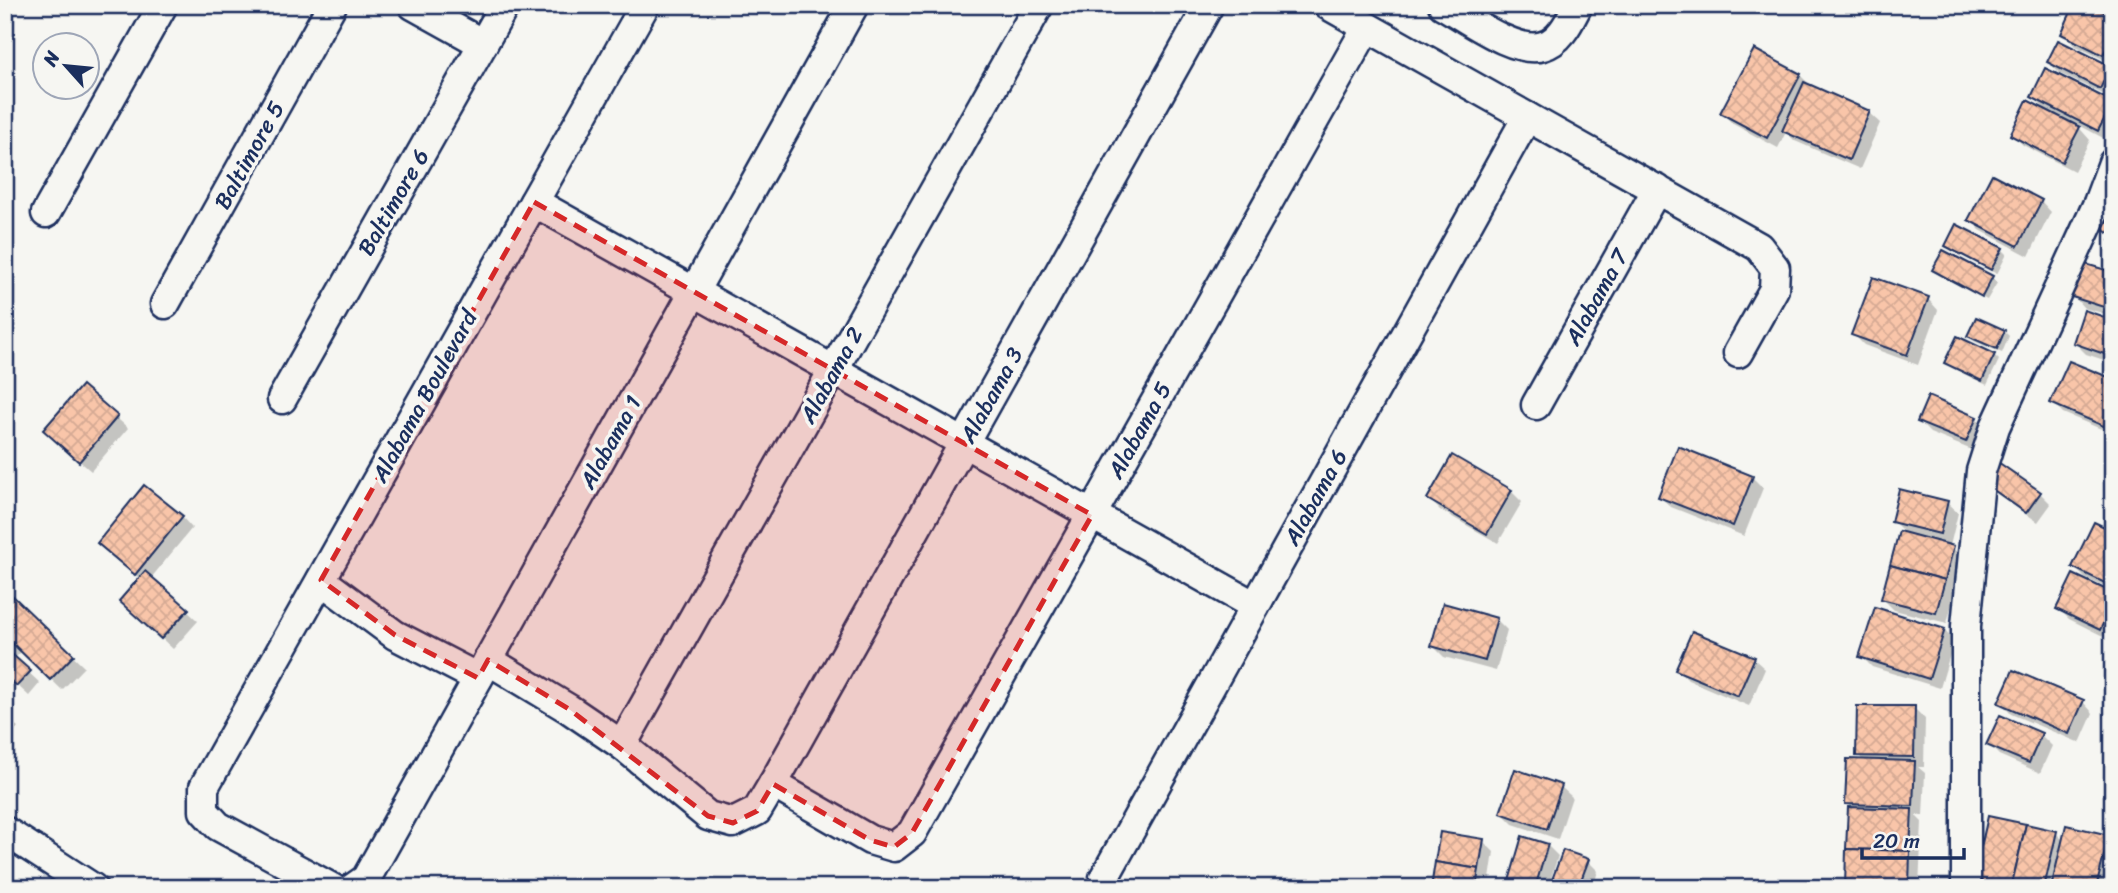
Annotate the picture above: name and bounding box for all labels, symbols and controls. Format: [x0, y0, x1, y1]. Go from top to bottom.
north arrow [32, 32, 102, 102]
text: N [33, 44, 69, 73]
street label: Baltimore 5 [203, 93, 296, 217]
street label: Baltimore 6 [346, 141, 441, 264]
street label: Alabama 7 [1552, 240, 1641, 354]
street label: Alabama Boulevard [359, 301, 490, 491]
street label: Alabama 2 [787, 319, 875, 432]
street label: Alabama 3 [948, 339, 1035, 452]
street label: Alabama 5 [1095, 374, 1183, 488]
street label: Alabama 1 [567, 388, 653, 498]
street label: Alabama 6 [1272, 441, 1359, 554]
scale bar [1862, 816, 1964, 860]
text: 20 m [1873, 822, 1920, 860]

